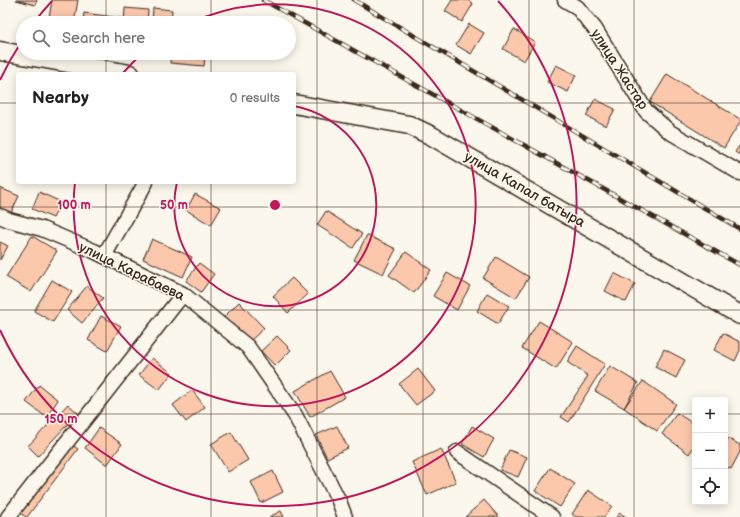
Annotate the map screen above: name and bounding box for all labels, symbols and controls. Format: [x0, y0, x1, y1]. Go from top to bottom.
search box [16, 16, 296, 60]
street label: улица Жастар [587, 26, 652, 113]
icon: search [30, 27, 52, 49]
text: Search here [62, 29, 145, 48]
text: Nearby [32, 88, 89, 108]
text: 0 results [230, 90, 280, 106]
street label: улица Капал батыра [461, 148, 589, 231]
text: 100 m [57, 198, 91, 213]
text: 50 m [160, 198, 188, 213]
centre of rings [268, 198, 282, 212]
street label: улица Карабаева [76, 239, 188, 305]
map controls [692, 397, 728, 505]
button: + [692, 397, 728, 433]
text: 150 m [45, 412, 77, 427]
button: − [692, 433, 728, 469]
button: locate [692, 469, 728, 505]

